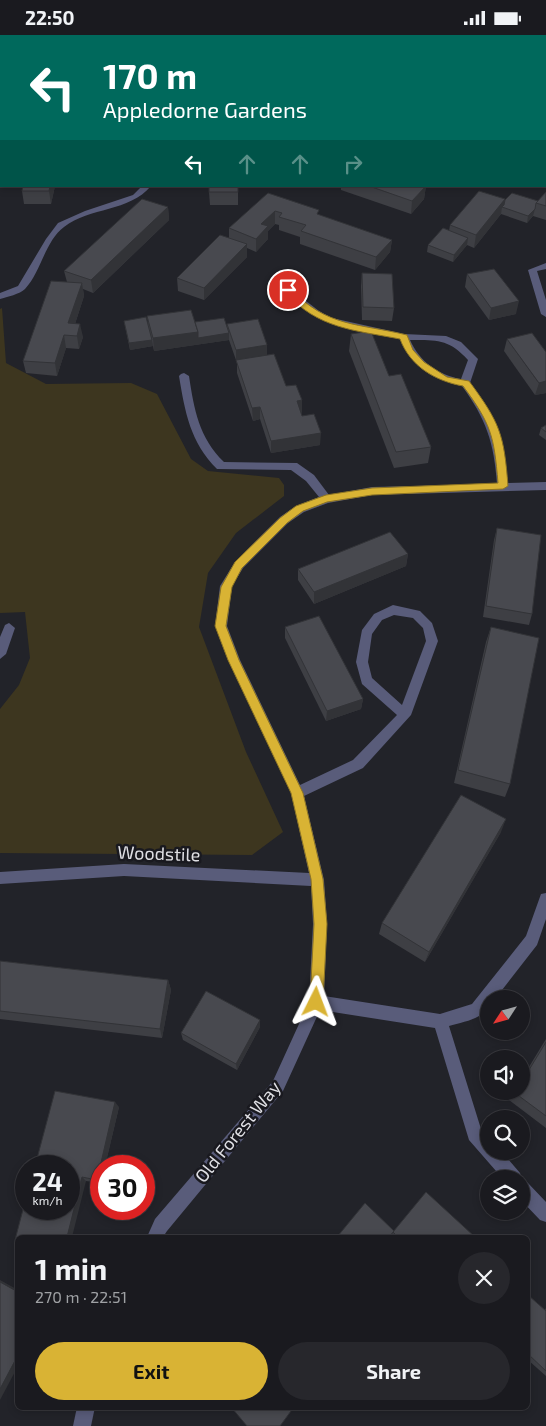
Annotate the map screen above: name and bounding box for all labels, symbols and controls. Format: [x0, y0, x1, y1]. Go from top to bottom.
text: 22:50 [25, 6, 74, 29]
text: 170 m [103, 54, 197, 96]
icon: left [20, 55, 85, 120]
text: Appledorne Gardens [103, 96, 307, 122]
icon: left [180, 150, 208, 178]
icon: ahead [233, 150, 261, 178]
icon: ahead [286, 150, 314, 178]
icon: right [339, 150, 367, 178]
pin [267, 269, 309, 311]
icon: arrive [274, 276, 302, 304]
street label: Woodstile [117, 841, 201, 865]
position arrow [289, 975, 341, 1027]
north arrow [480, 990, 530, 1040]
map controls [480, 990, 530, 1220]
button: sound [480, 1050, 530, 1100]
street label: Old Forest Way [190, 1076, 285, 1186]
button: search [480, 1110, 530, 1160]
speed limit sign: 30 [90, 1155, 155, 1220]
text: 24 [32, 1166, 63, 1196]
button: layers [480, 1170, 530, 1220]
text: km/h [33, 1193, 62, 1207]
text: 1 min [35, 1250, 107, 1286]
button: close [458, 1252, 510, 1304]
text: 270 m · 22:51 [35, 1287, 127, 1306]
button: Exit [35, 1342, 268, 1400]
button: Share [278, 1342, 510, 1400]

